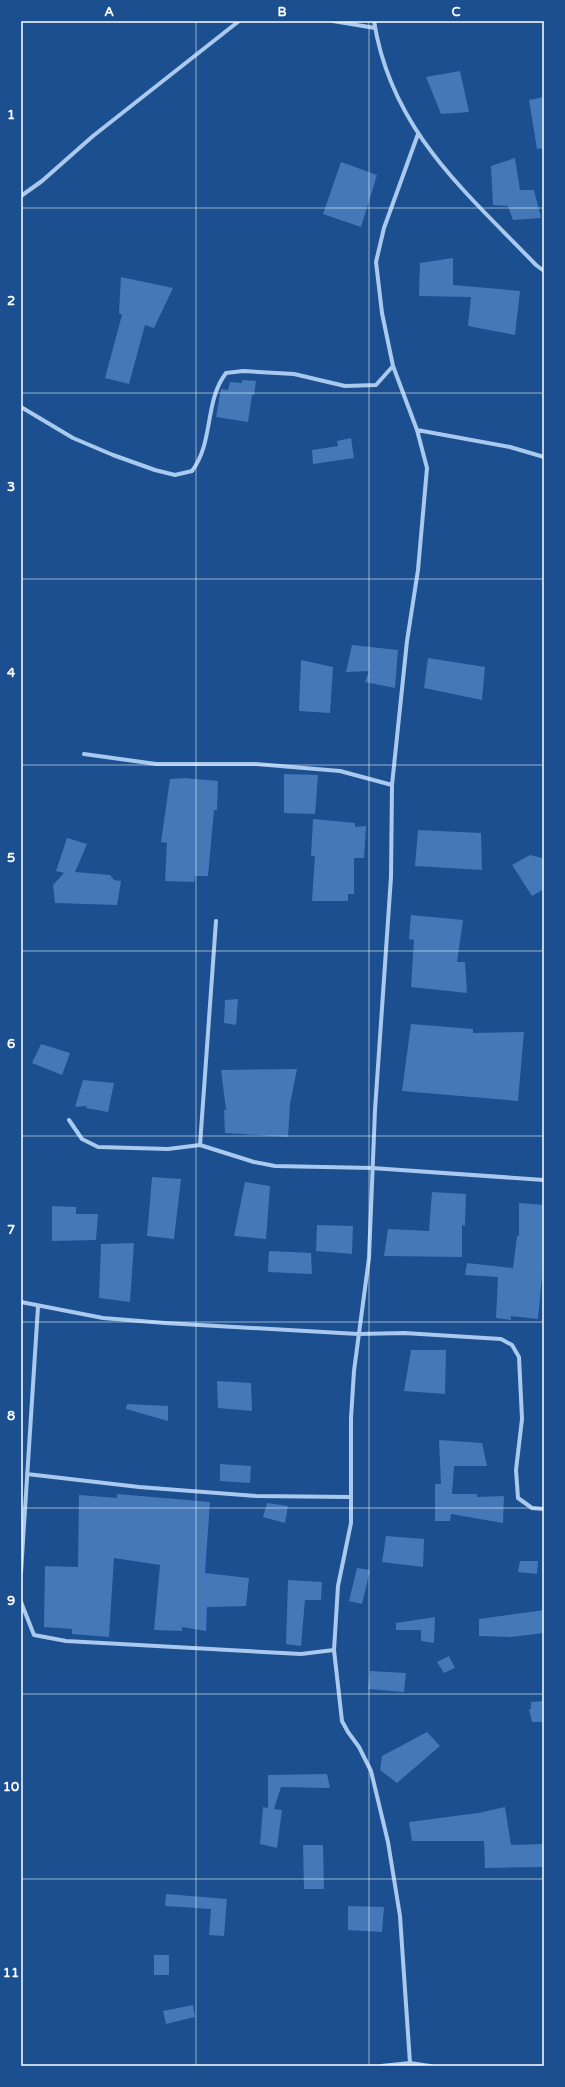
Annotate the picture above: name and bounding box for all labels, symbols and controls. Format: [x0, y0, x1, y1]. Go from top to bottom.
text: A [104, 4, 114, 20]
text: B [277, 4, 287, 20]
text: C [451, 4, 461, 20]
text: 1 [7, 107, 15, 123]
text: 2 [7, 293, 15, 309]
text: 3 [7, 479, 15, 495]
text: 4 [7, 665, 16, 681]
text: 5 [7, 850, 15, 866]
text: 6 [7, 1036, 15, 1052]
text: 7 [7, 1222, 15, 1238]
text: 8 [7, 1408, 15, 1424]
text: 9 [7, 1593, 15, 1609]
text: 10 [3, 1779, 19, 1795]
text: 11 [3, 1965, 19, 1981]

